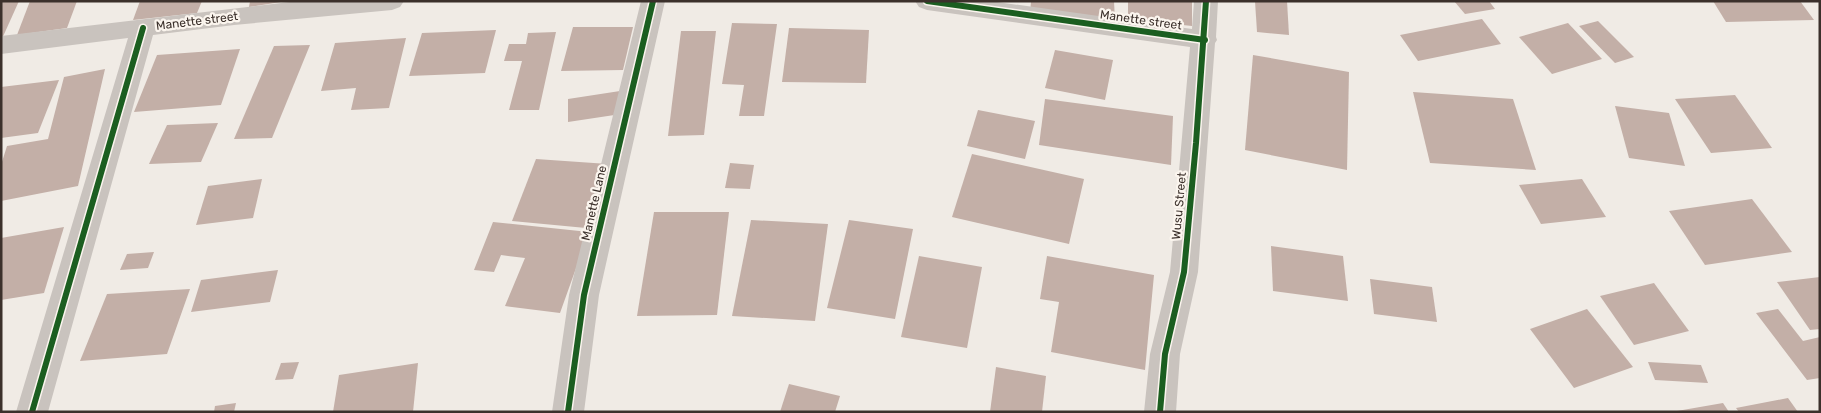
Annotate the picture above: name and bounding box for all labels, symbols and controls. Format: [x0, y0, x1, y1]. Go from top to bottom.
street label: Manette street [1099, 7, 1183, 33]
street label: Manette street [155, 9, 239, 33]
street label: Manette Lane [579, 164, 609, 242]
street label: Wusu Street [1169, 171, 1189, 240]

